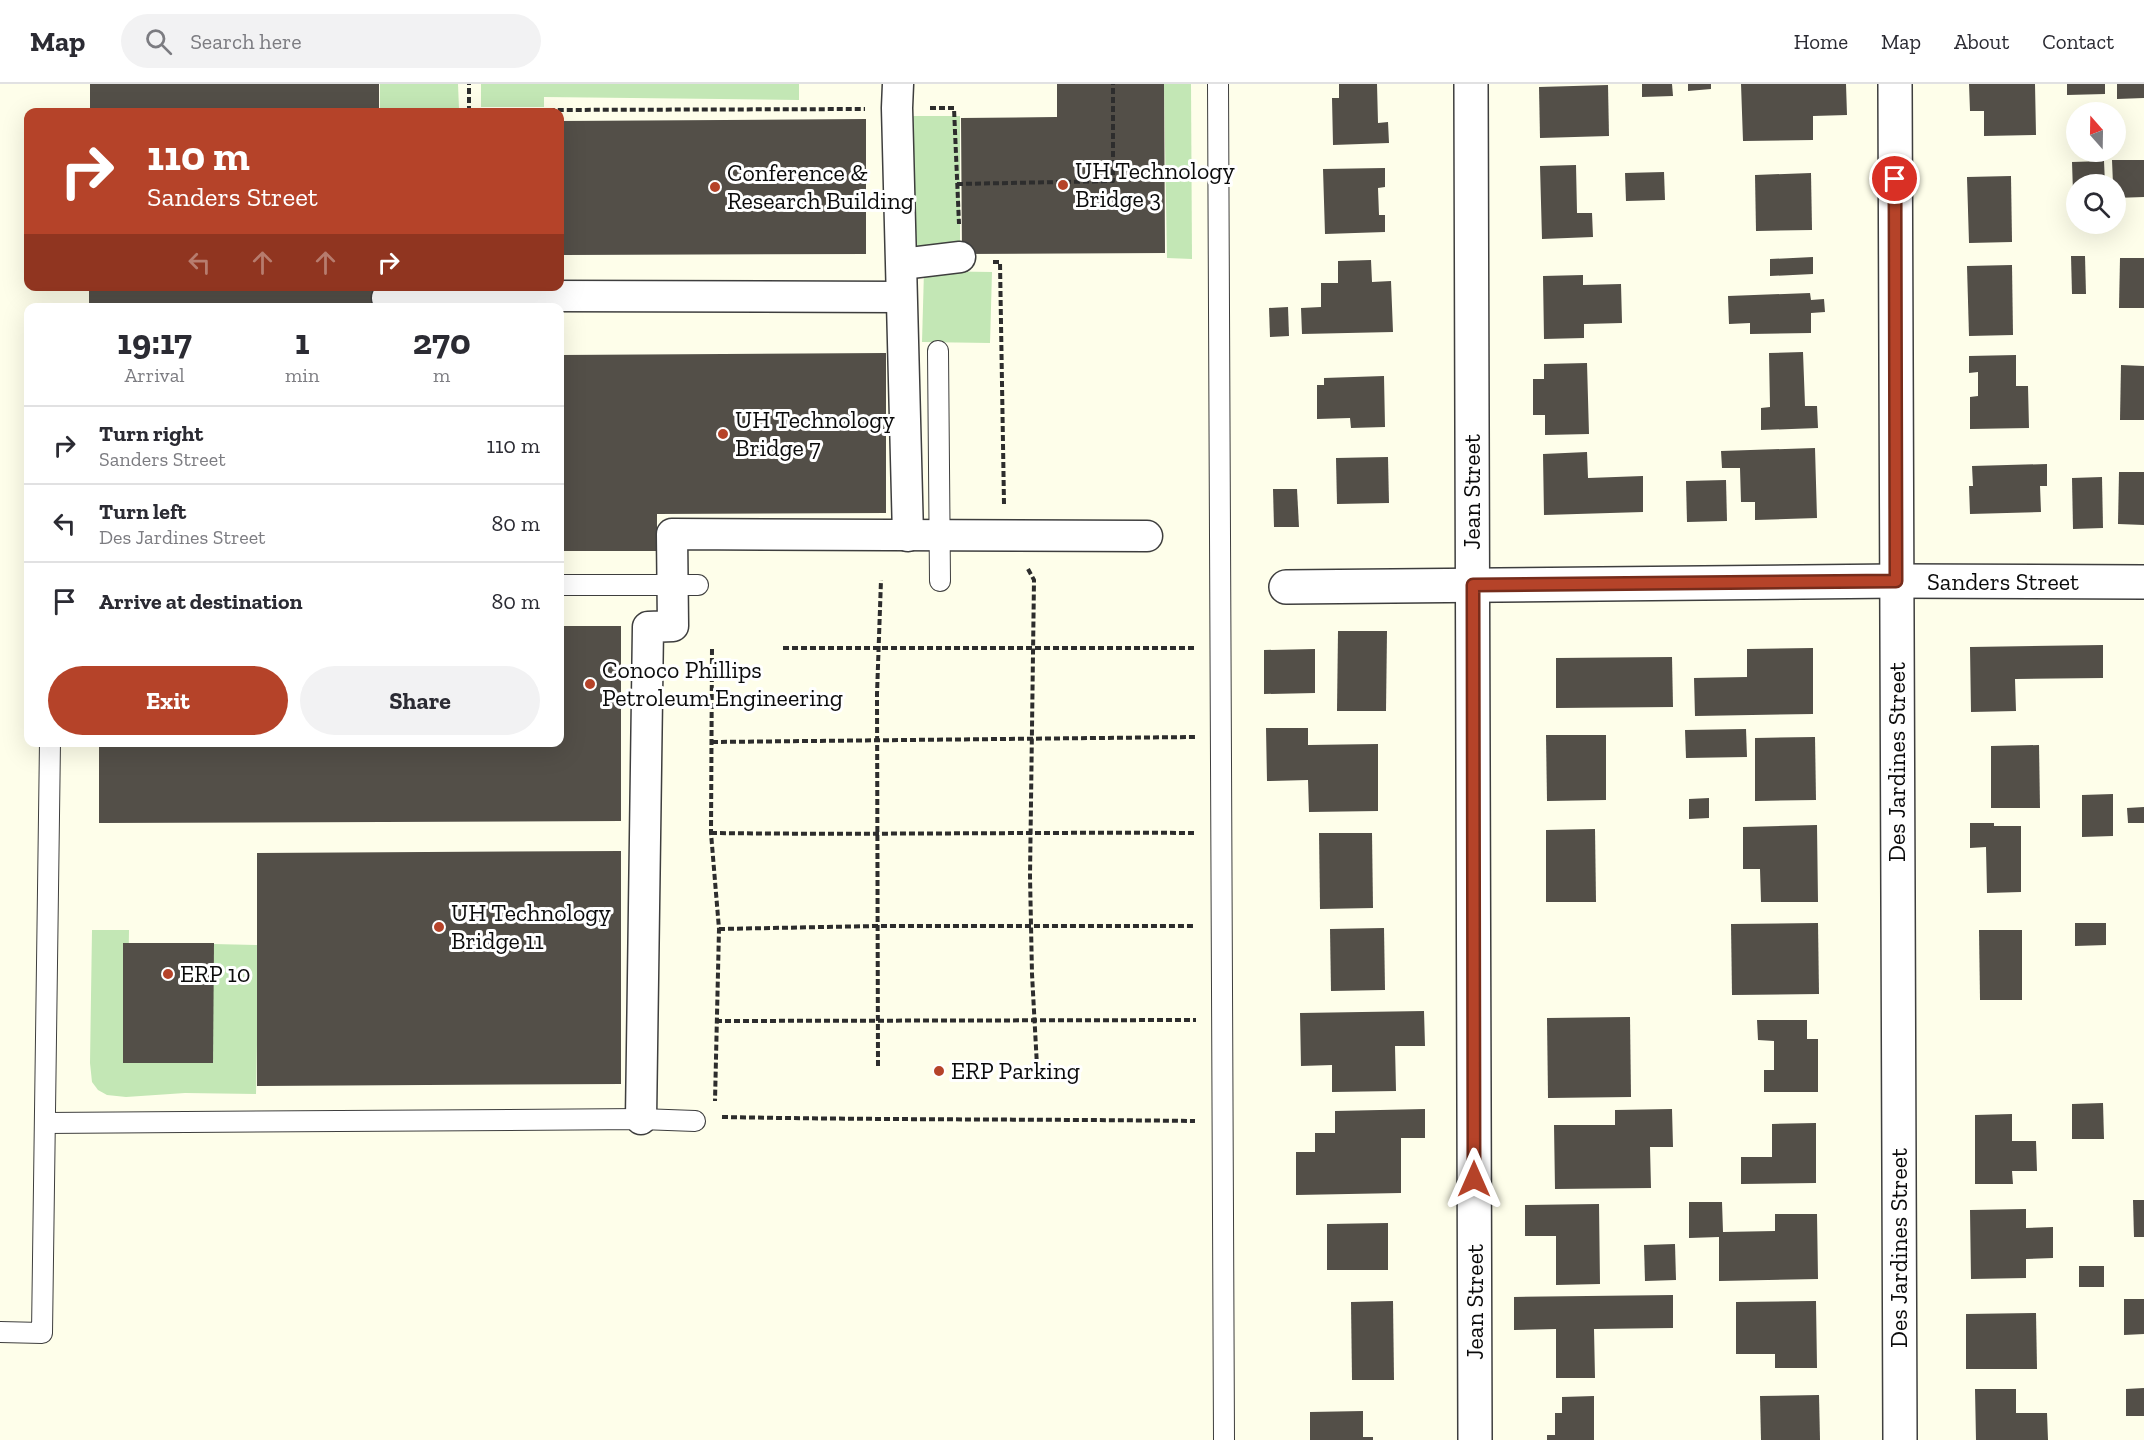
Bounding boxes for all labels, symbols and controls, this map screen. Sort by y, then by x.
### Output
search box [121,14,541,68]
text: Map [30,25,85,58]
icon: search [142,25,175,58]
text: Search here [190,28,302,55]
text: Home [1794,29,1848,54]
text: Map [1881,29,1921,54]
text: About [1954,29,2009,54]
text: Contact [2042,29,2114,54]
north arrow [2066,102,2126,162]
map controls [2066,102,2126,234]
text: 110 m [147,130,250,181]
icon: right [48,132,126,210]
pin [1869,153,1920,204]
place label: UH Technology Bridge 3 [1075,156,1235,213]
place label: Conference & Research Building [727,158,914,215]
icon: arrive [1878,162,1911,195]
button: search [2066,174,2126,234]
marker: UH Technology Bridge 3 [1056,178,1070,192]
marker: Conference & Research Building [708,180,722,194]
text: Sanders Street [147,181,318,213]
icon: left [183,246,216,279]
icon: ahead [246,246,279,279]
icon: ahead [309,246,342,279]
icon: right [372,246,405,279]
text: 19:17 [117,320,192,363]
text: 1 [295,320,310,363]
text: 270 [413,320,471,363]
text: Arrival [124,363,185,387]
text: min [285,363,319,387]
text: m [433,363,450,387]
place label: UH Technology Bridge 7 [735,405,895,462]
text: Turn right [99,420,203,447]
marker: UH Technology Bridge 7 [716,427,730,441]
icon: right [48,429,81,462]
text: 110 m [486,432,540,459]
street label: Jean Street [1457,434,1486,550]
text: Sanders Street [99,447,226,471]
text: Turn left [99,498,186,525]
icon: left [48,507,81,540]
text: 80 m [492,510,540,537]
text: Des Jardines Street [99,525,266,549]
street label: Sanders Street [1927,567,2079,596]
icon: arrive [48,585,81,618]
text: Arrive at destination [99,588,302,615]
text: 80 m [492,588,540,615]
place label: Conoco Phillips Petroleum Engineering [602,655,843,712]
street label: Des Jardines Street [1882,662,1911,862]
button: Exit [48,666,288,735]
button: Share [300,666,540,735]
marker: Conoco Phillips Petroleum Engineering [583,677,597,691]
place label: UH Technology Bridge 11 [451,898,611,955]
marker: UH Technology Bridge 11 [432,920,446,934]
place label: ERP 10 [180,959,251,988]
marker: ERP 10 [161,967,175,981]
place label: ERP Parking [951,1056,1080,1085]
marker: ERP Parking [932,1064,946,1078]
position arrow [1442,1147,1506,1211]
street label: Des Jardines Street [1884,1148,1913,1348]
street label: Jean Street [1460,1244,1489,1360]

